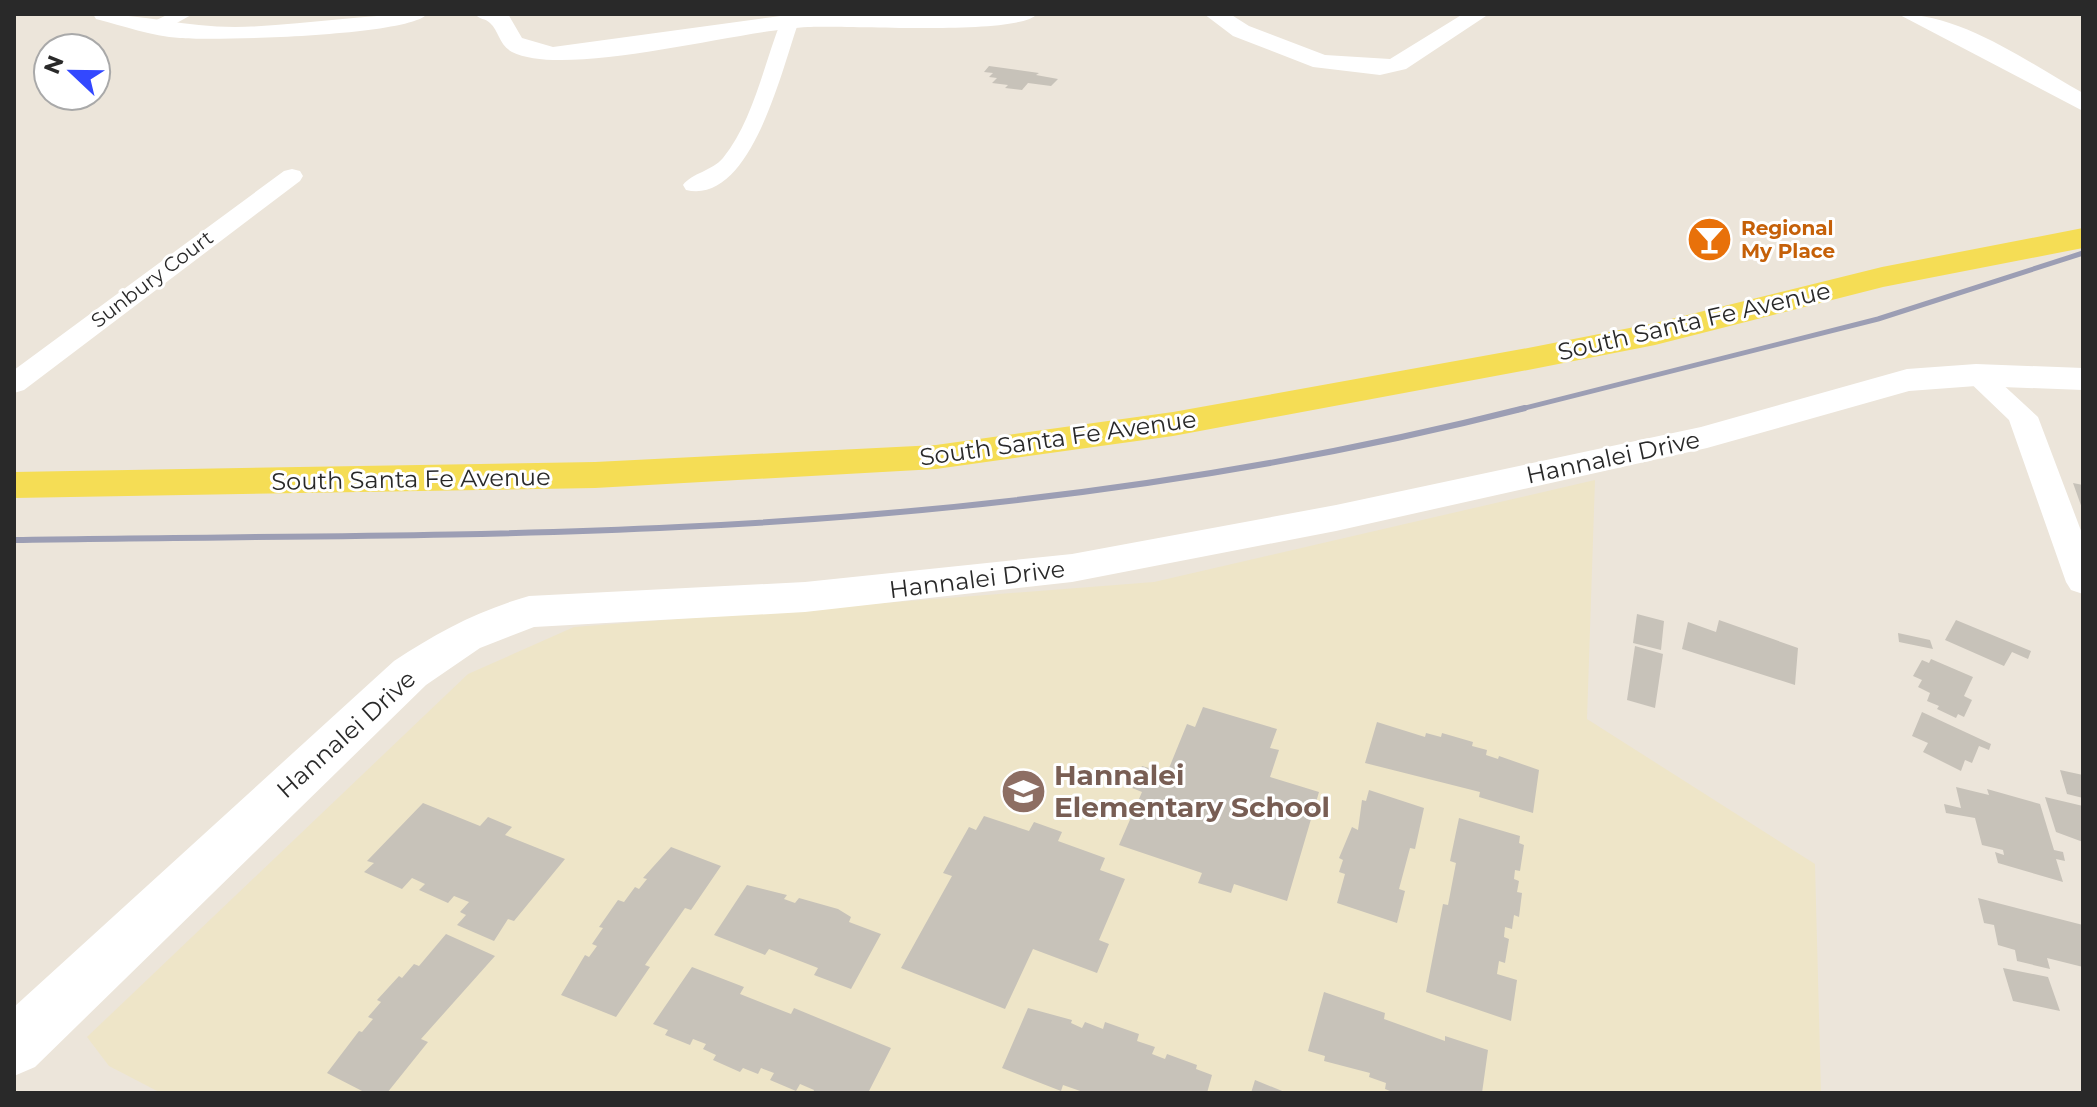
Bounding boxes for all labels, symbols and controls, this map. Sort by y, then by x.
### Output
north arrow [32,32,112,112]
text: N [38,51,70,78]
bar icon: Regional My Place [1686,215,1734,263]
place label: Regional My Place [1741,216,1835,263]
street label: Sunbury Court [86,225,218,333]
street label: South Santa Fe Avenue [1555,275,1833,367]
street label: South Santa Fe Avenue [918,404,1198,472]
street label: Hannalei Drive [1523,424,1703,490]
street label: South Santa Fe Avenue [271,462,551,496]
street label: Hannalei Drive [887,554,1067,604]
street label: Hannalei Drive [271,664,421,804]
place label: Hannalei Elementary School [1054,758,1330,824]
school or university icon: Hannalei Elementary School [999,767,1047,815]

